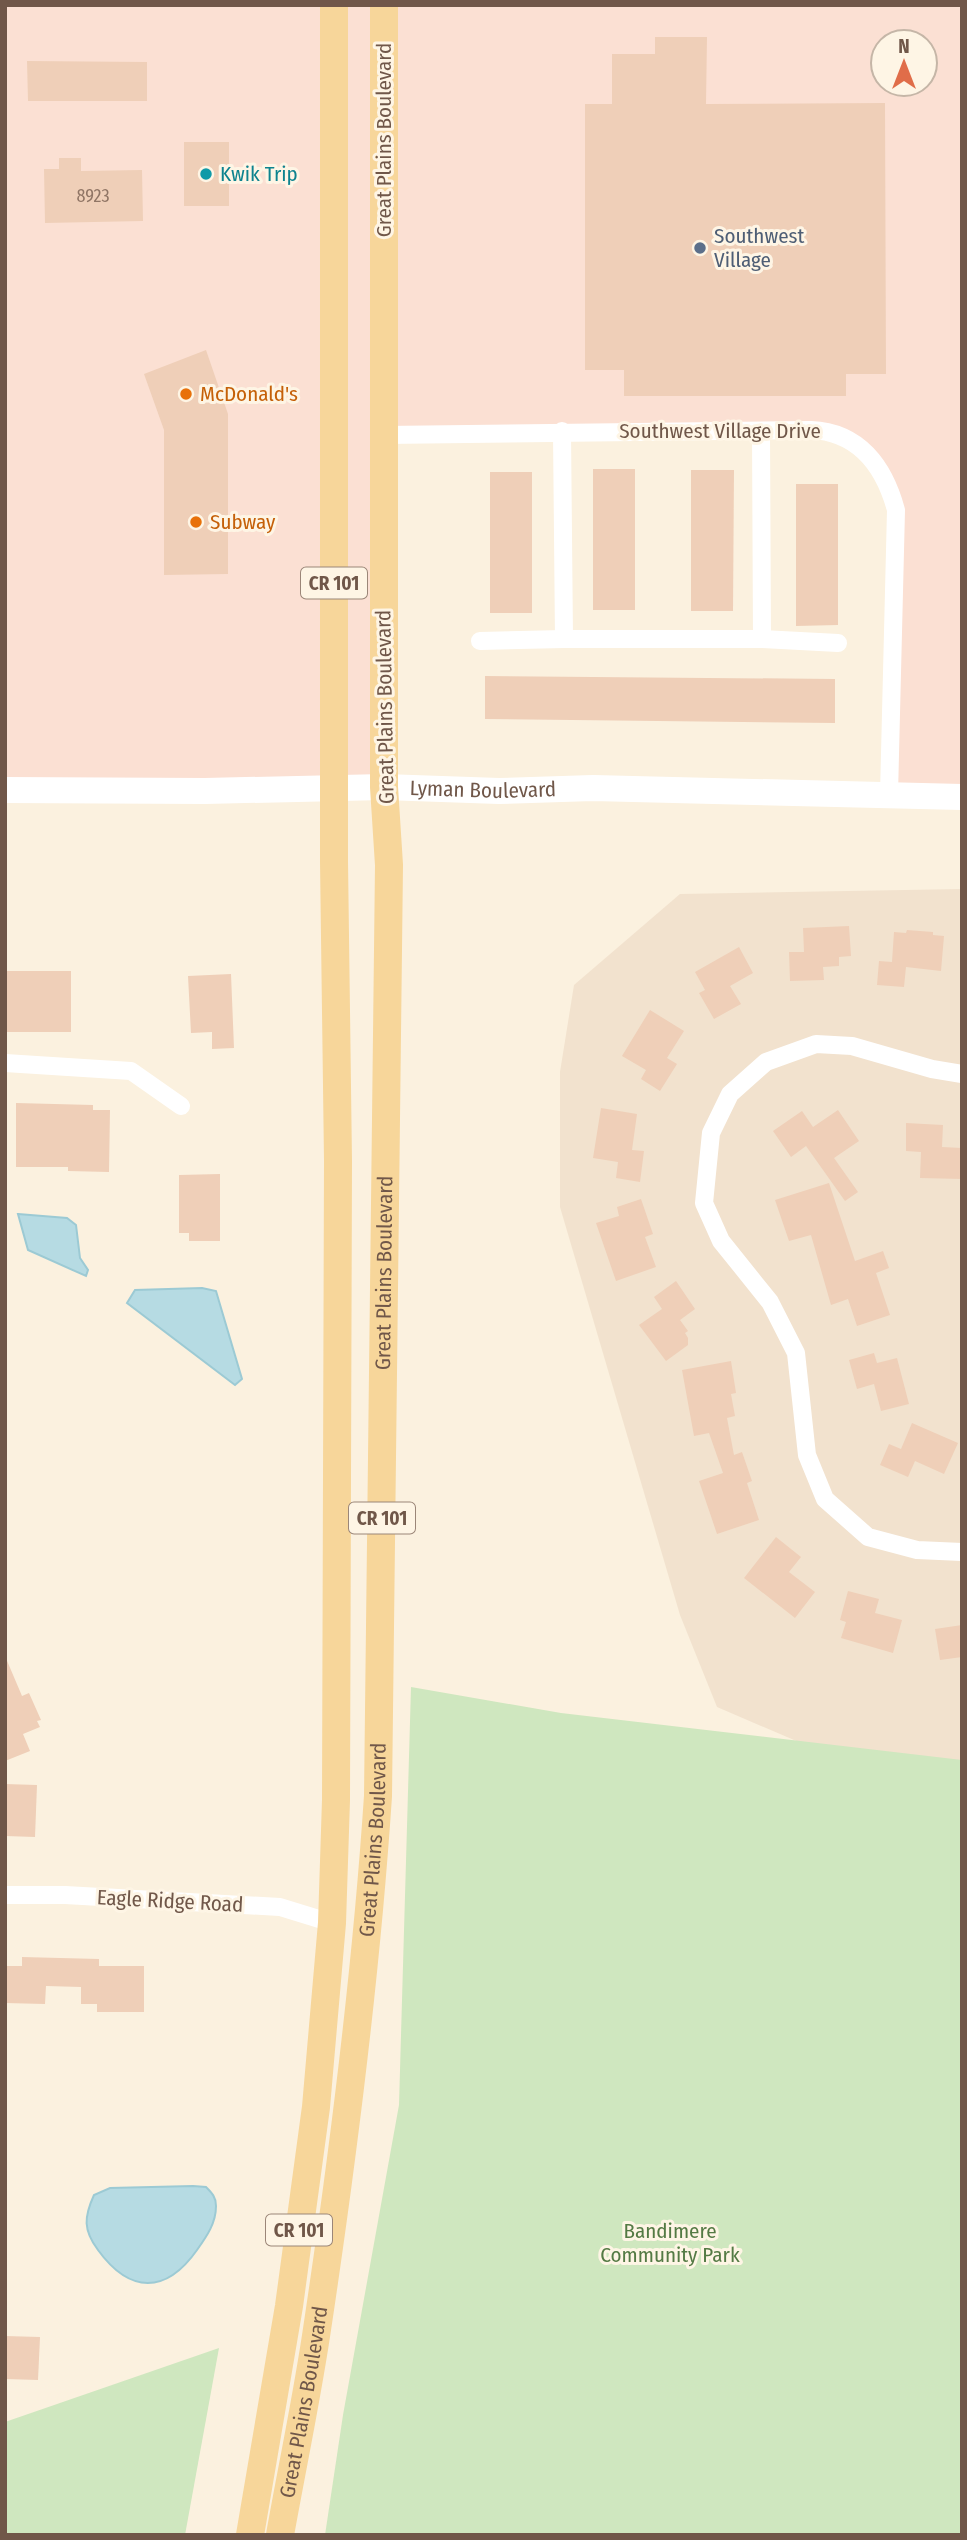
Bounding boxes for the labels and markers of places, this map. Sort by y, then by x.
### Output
place label: Kwik Trip [220,161,298,187]
marker: Kwik Trip [198,166,214,182]
place label: Southwest Village [714,223,804,273]
marker: Southwest Village [692,240,708,256]
place label: McDonald's [200,381,298,407]
marker: McDonald's [178,386,194,402]
place label: Subway [210,509,276,535]
marker: Subway [188,514,204,530]

